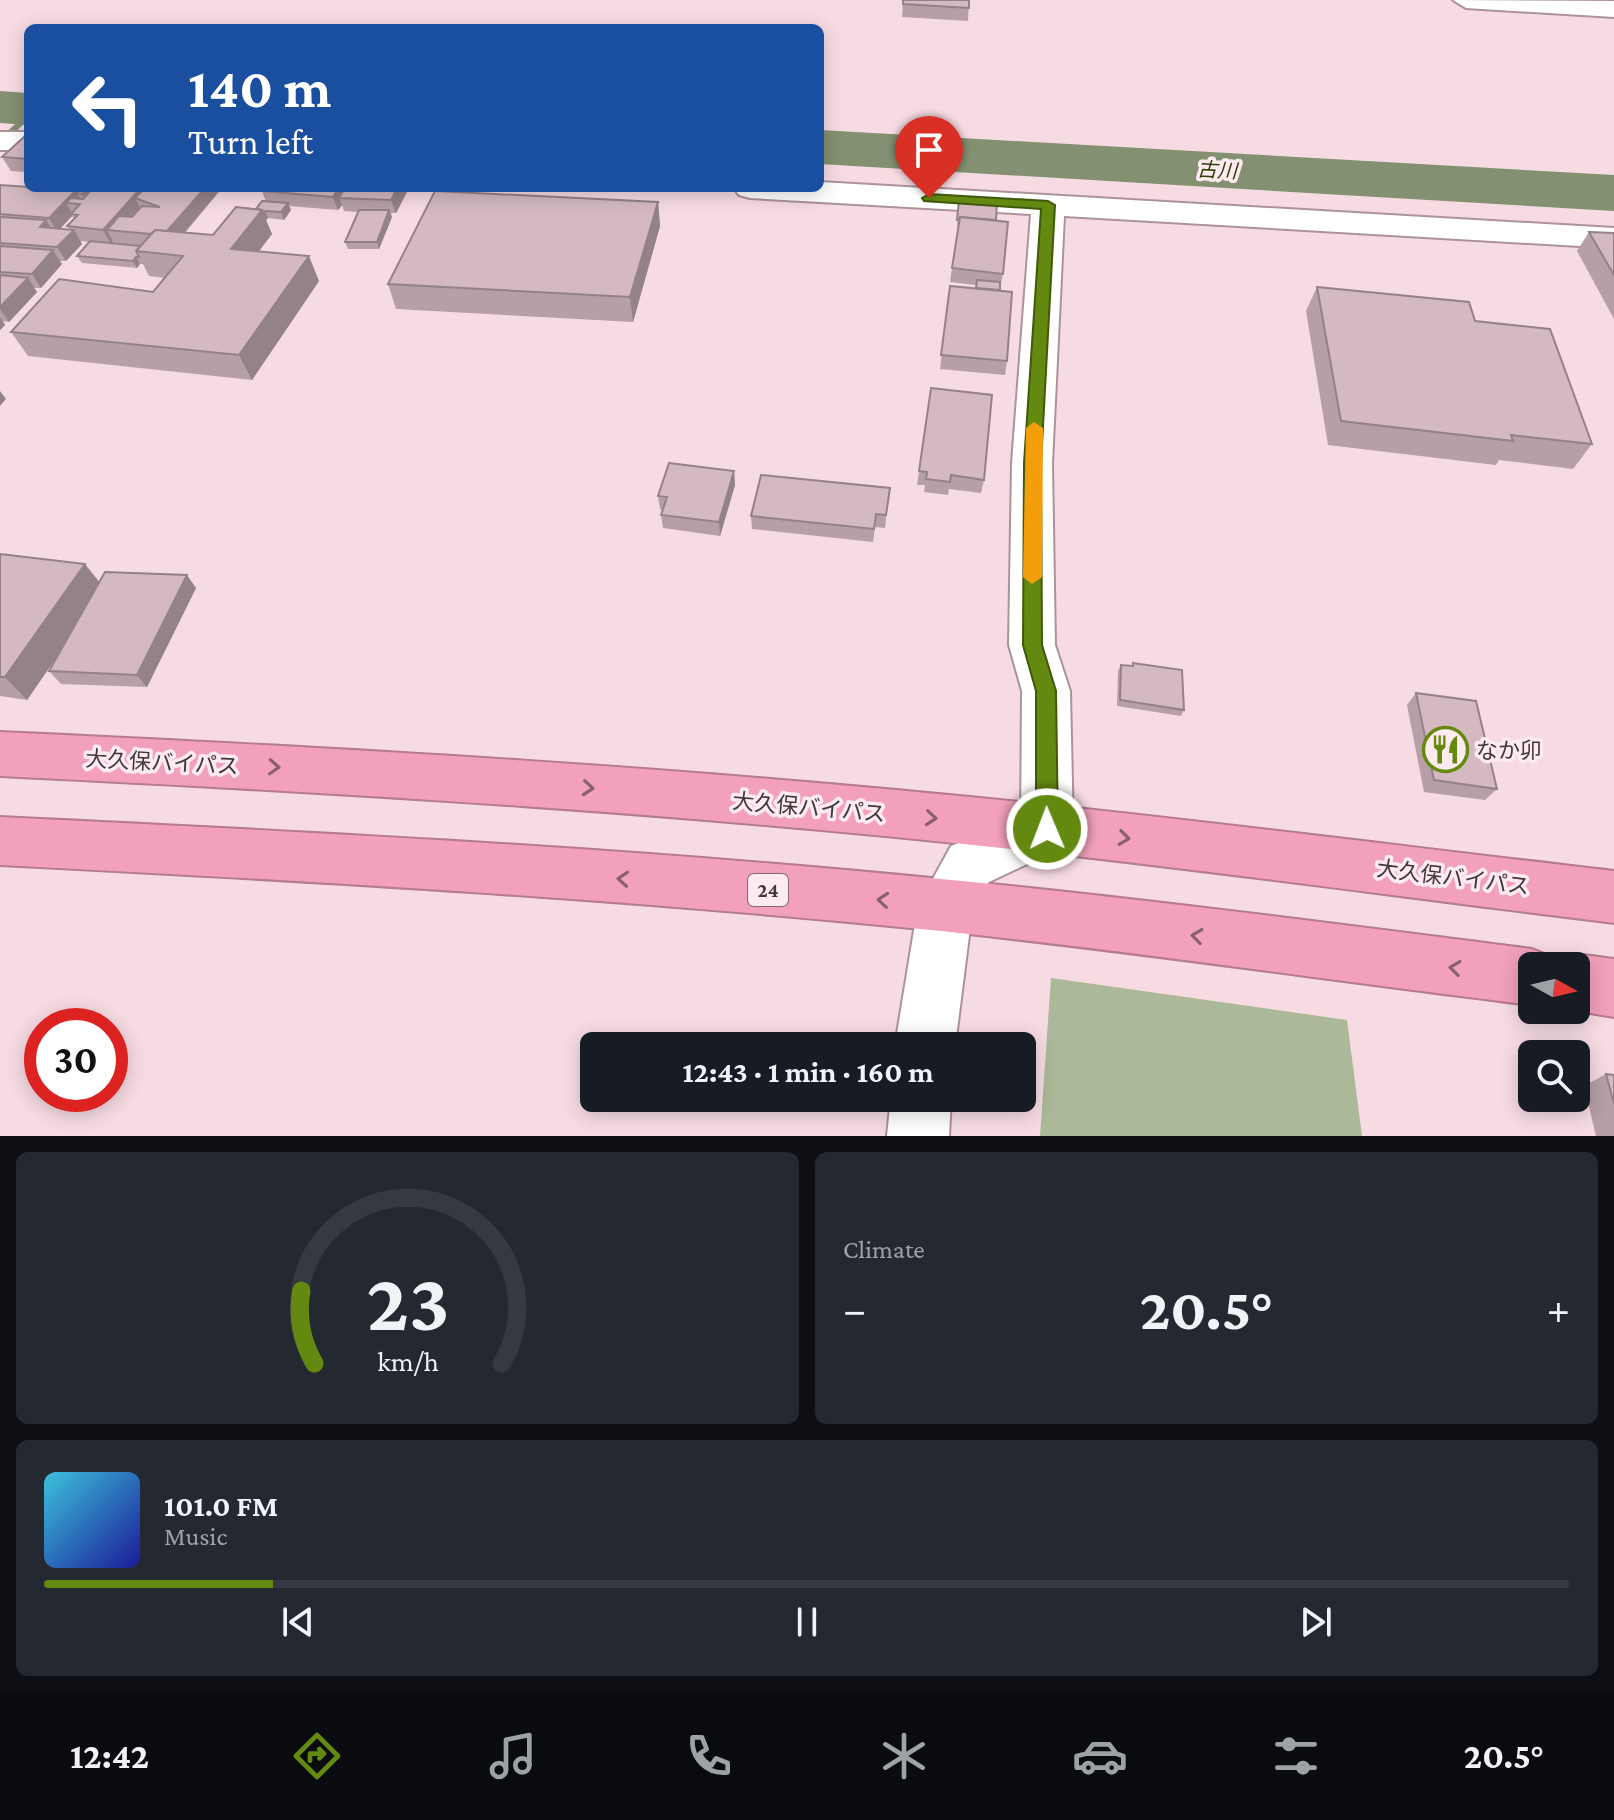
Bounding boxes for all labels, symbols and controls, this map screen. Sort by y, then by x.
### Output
icon: left [56,56,160,160]
text: 140 m [188,57,331,119]
pin [895,116,963,198]
text: Turn left [188,122,313,162]
icon: arrive [907,128,951,172]
water label: 古川 [1196,158,1240,182]
restaurant icon: なか卯 [1421,726,1469,774]
place label: なか卯 [1476,738,1542,763]
street label: 大久保バイパス [85,746,239,779]
one-way arrow [268,758,281,775]
one-way arrow [582,779,595,796]
position arrow [1005,787,1089,871]
street label: 大久保バイパス [731,788,887,827]
one-way arrow [925,809,938,826]
one-way arrow [1118,830,1131,847]
street label: 大久保バイパス [1375,856,1531,899]
one-way arrow [617,871,630,888]
road number: 24 [748,874,788,906]
one-way arrow [876,891,889,908]
one-way arrow [1190,927,1203,944]
north arrow [1518,952,1590,1024]
map controls [1518,952,1590,1112]
one-way arrow [1448,959,1461,976]
speed limit sign: 30 [24,1008,128,1112]
button: search [1518,1040,1590,1112]
text: 12:43 · 1 min · 160 m [682,1055,934,1088]
text: Climate [843,1235,925,1264]
text: 23 [366,1255,449,1348]
text: 20.5° [1140,1275,1273,1342]
text: − [843,1285,866,1333]
text: + [1547,1285,1570,1333]
text: km/h [377,1345,438,1377]
text: 101.0 FM [164,1489,278,1522]
text: Music [164,1522,227,1551]
icon: previous [276,1600,320,1644]
icon: pause [785,1600,829,1644]
icon: next [1294,1600,1338,1644]
icon: directions [289,1728,345,1784]
icon: music [485,1728,541,1784]
icon: phone [681,1728,737,1784]
icon: climate [876,1728,932,1784]
icon: car [1072,1728,1128,1784]
icon: filters [1268,1728,1324,1784]
text: 12:42 [70,1736,149,1776]
text: 20.5° [1464,1736,1544,1776]

